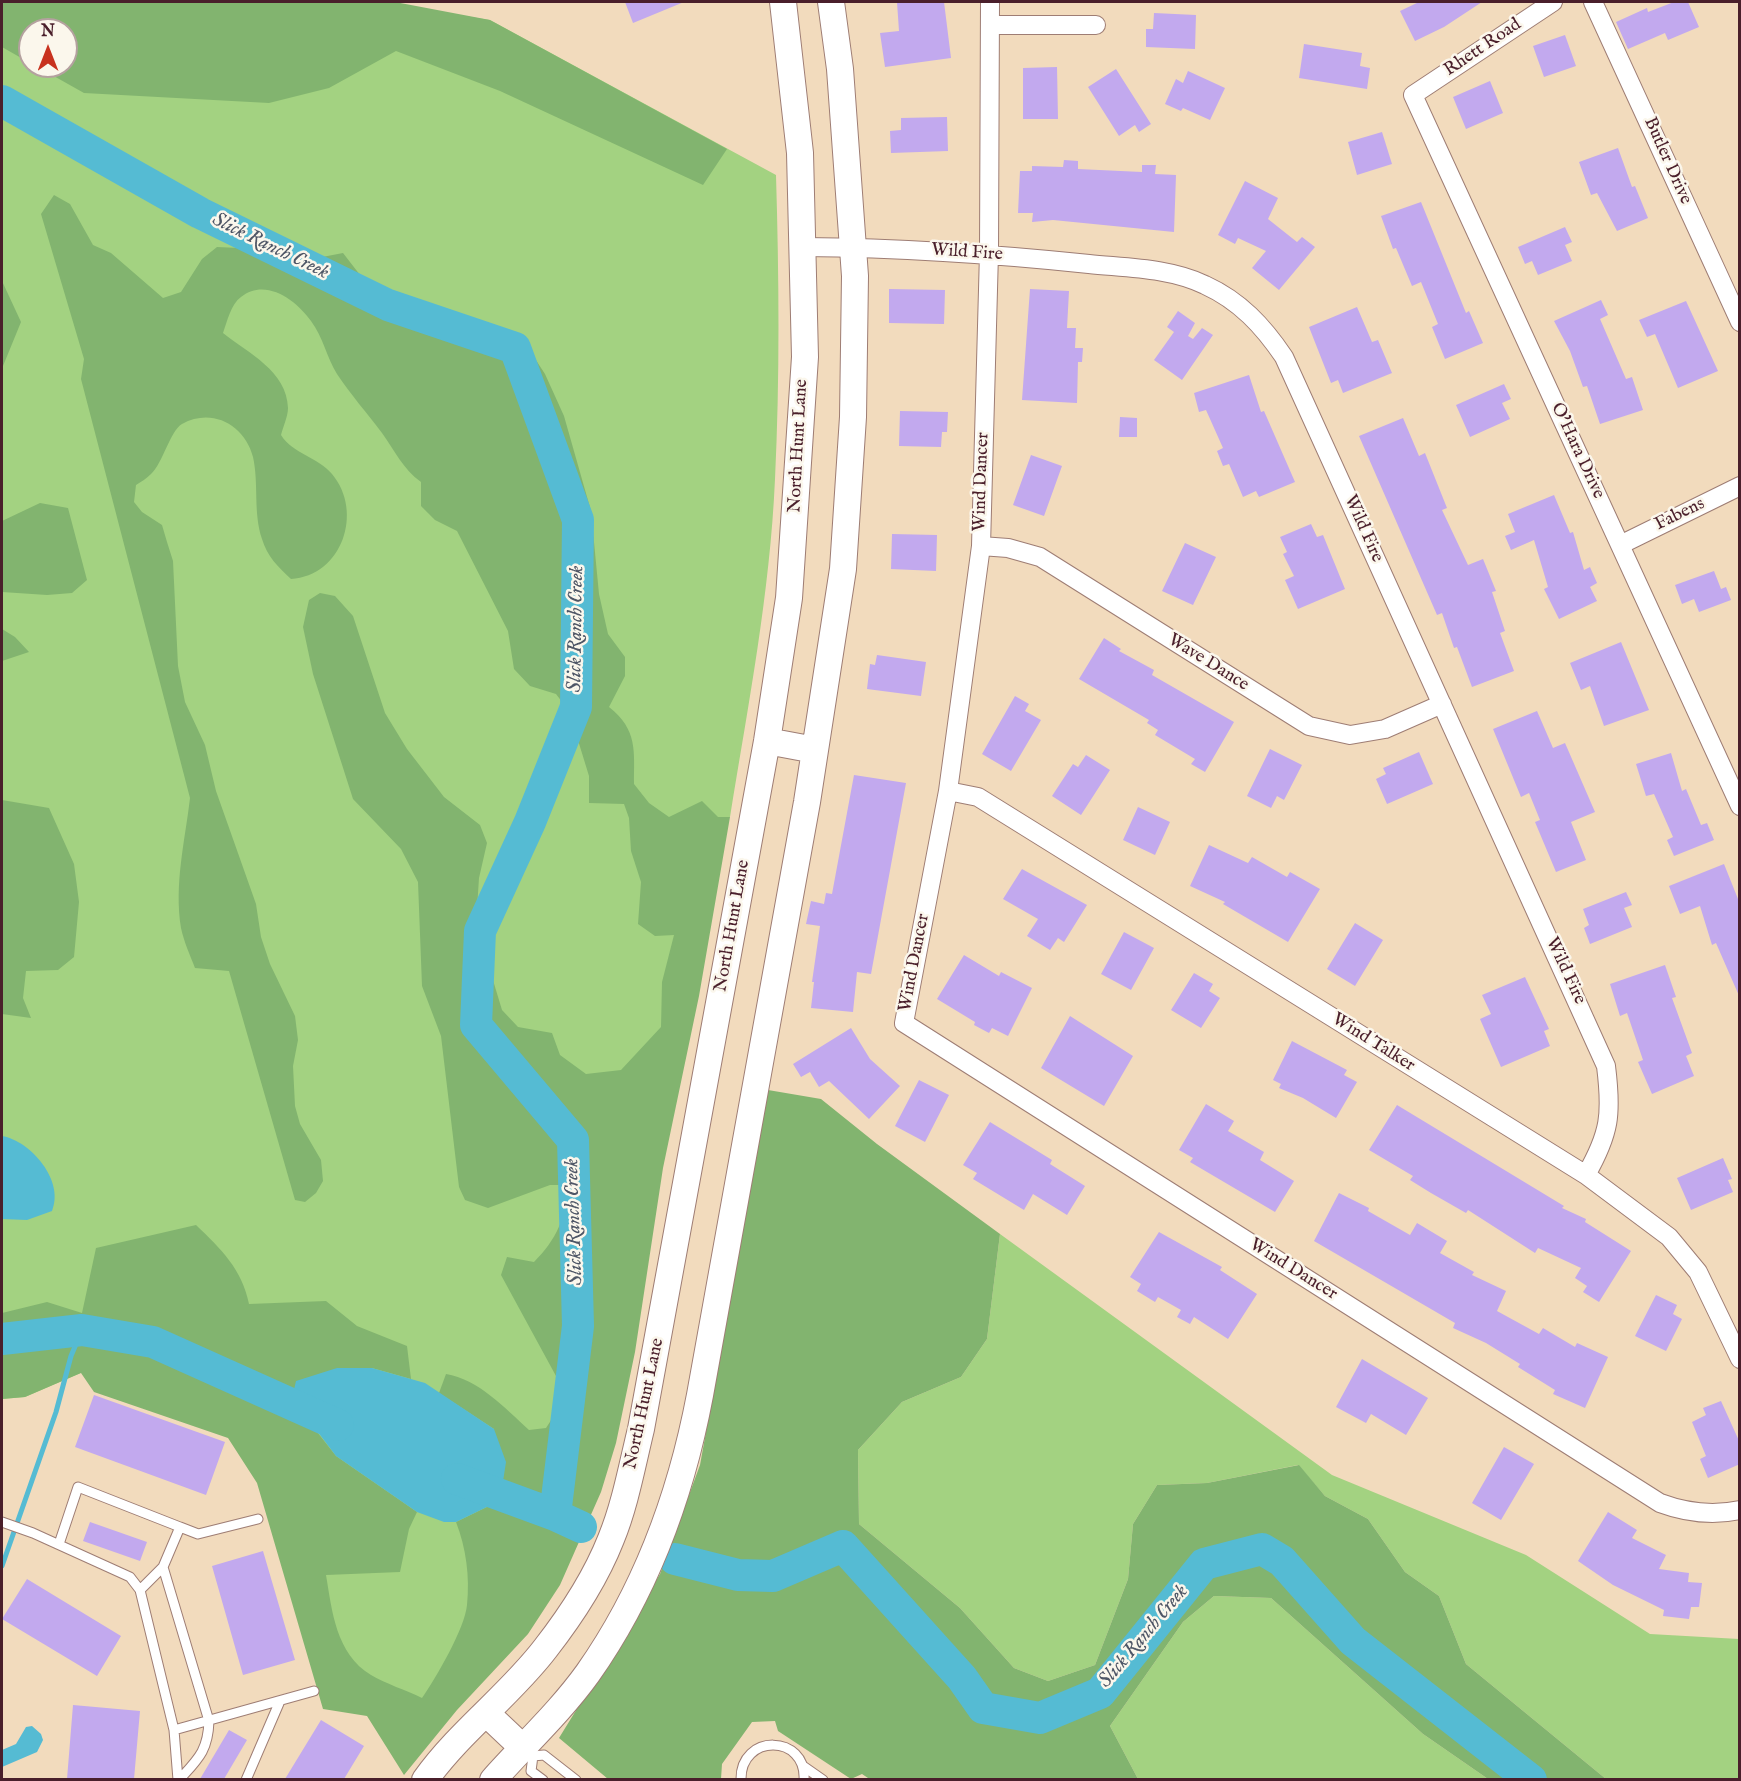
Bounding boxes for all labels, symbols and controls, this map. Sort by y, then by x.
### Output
street label: Rhett Road [1440,14,1526,82]
north arrow [18,18,78,78]
text: N [41,22,55,42]
street label: Butler Drive [1638,114,1696,208]
water label: Slick Ranch Creek [208,208,332,286]
street label: Wild Fire [931,240,1003,266]
street label: North Hunt Lane [785,379,813,513]
street label: O'Hara Drive [1545,400,1609,502]
street label: Wind Dancer [969,432,995,532]
street label: Wild Fire [1339,492,1387,566]
street label: Fabens [1652,494,1708,536]
water label: Slick Ranch Creek [564,565,590,693]
street label: Wave Dance [1163,630,1253,696]
street label: North Hunt Lane [711,858,755,994]
street label: Wind Dancer [895,912,935,1014]
street label: Wild Fire [1540,934,1590,1008]
street label: Wind Talker [1327,1009,1419,1077]
water label: Slick Ranch Creek [561,1158,589,1286]
street label: Wind Dancer [1245,1234,1341,1306]
street label: North Hunt Lane [621,1336,669,1472]
water label: Slick Ranch Creek [1094,1581,1194,1693]

